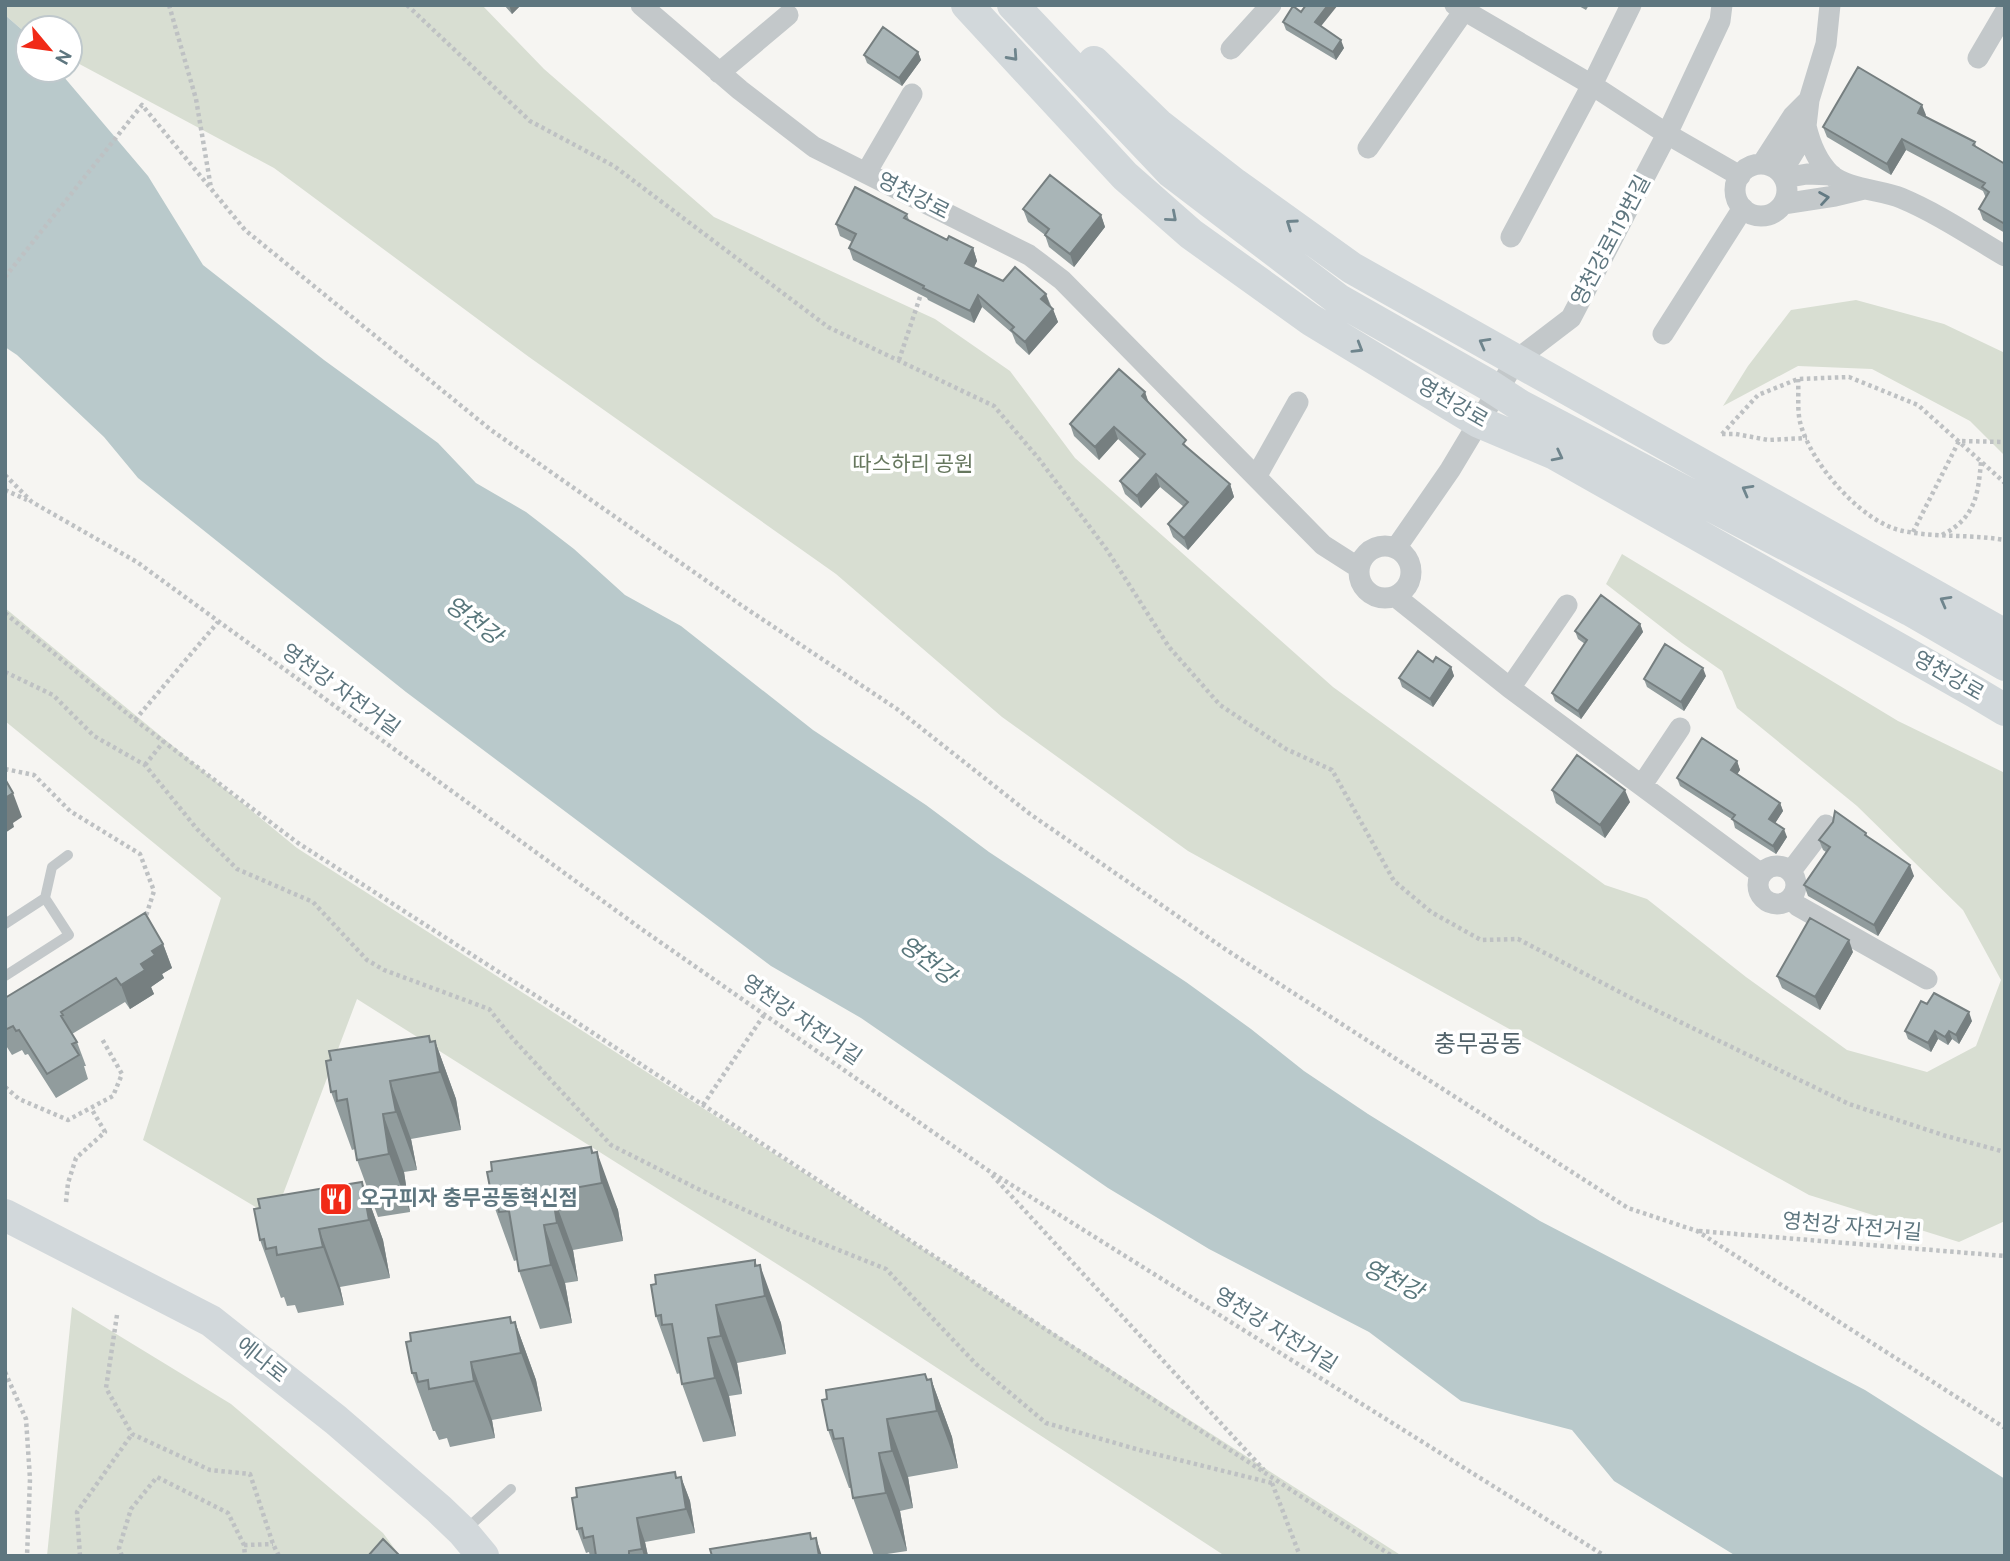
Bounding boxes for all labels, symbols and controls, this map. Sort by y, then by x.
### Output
north arrow [14,14,84,84]
text: N [48,44,76,68]
one-way arrow [1004,48,1017,61]
street label: 영천강로 [872,167,954,227]
street label: 영천강로119번길 [1566,171,1658,311]
one-way arrow [1818,190,1830,205]
one-way arrow [1164,209,1177,221]
one-way arrow [1286,220,1299,232]
one-way arrow [1479,338,1492,351]
one-way arrow [1350,340,1363,353]
street label: 영천강로 [1412,373,1492,435]
one-way arrow [1551,448,1563,461]
park label: 따스하리 공원 [853,452,973,479]
one-way arrow [1742,485,1754,498]
water label: 영천강 [438,591,508,654]
one-way arrow [1940,596,1953,609]
street label: 영천강 자전거길 [275,639,405,743]
street label: 영천강로 [1908,646,1988,708]
water label: 영천강 [892,931,962,994]
street label: 영천강 자전거길 [736,970,866,1072]
district label: 충무공동 [1434,1031,1522,1061]
restaurant icon: 오구피자 충무공동혁신점 [317,1180,355,1218]
place label: 오구피자 충무공동혁신점 [360,1186,578,1213]
street label: 영천강 자전거길 [1781,1208,1923,1248]
water label: 영천강 [1357,1255,1429,1310]
street label: 영천강 자전거길 [1208,1282,1342,1380]
street label: 에나로 [230,1332,292,1390]

